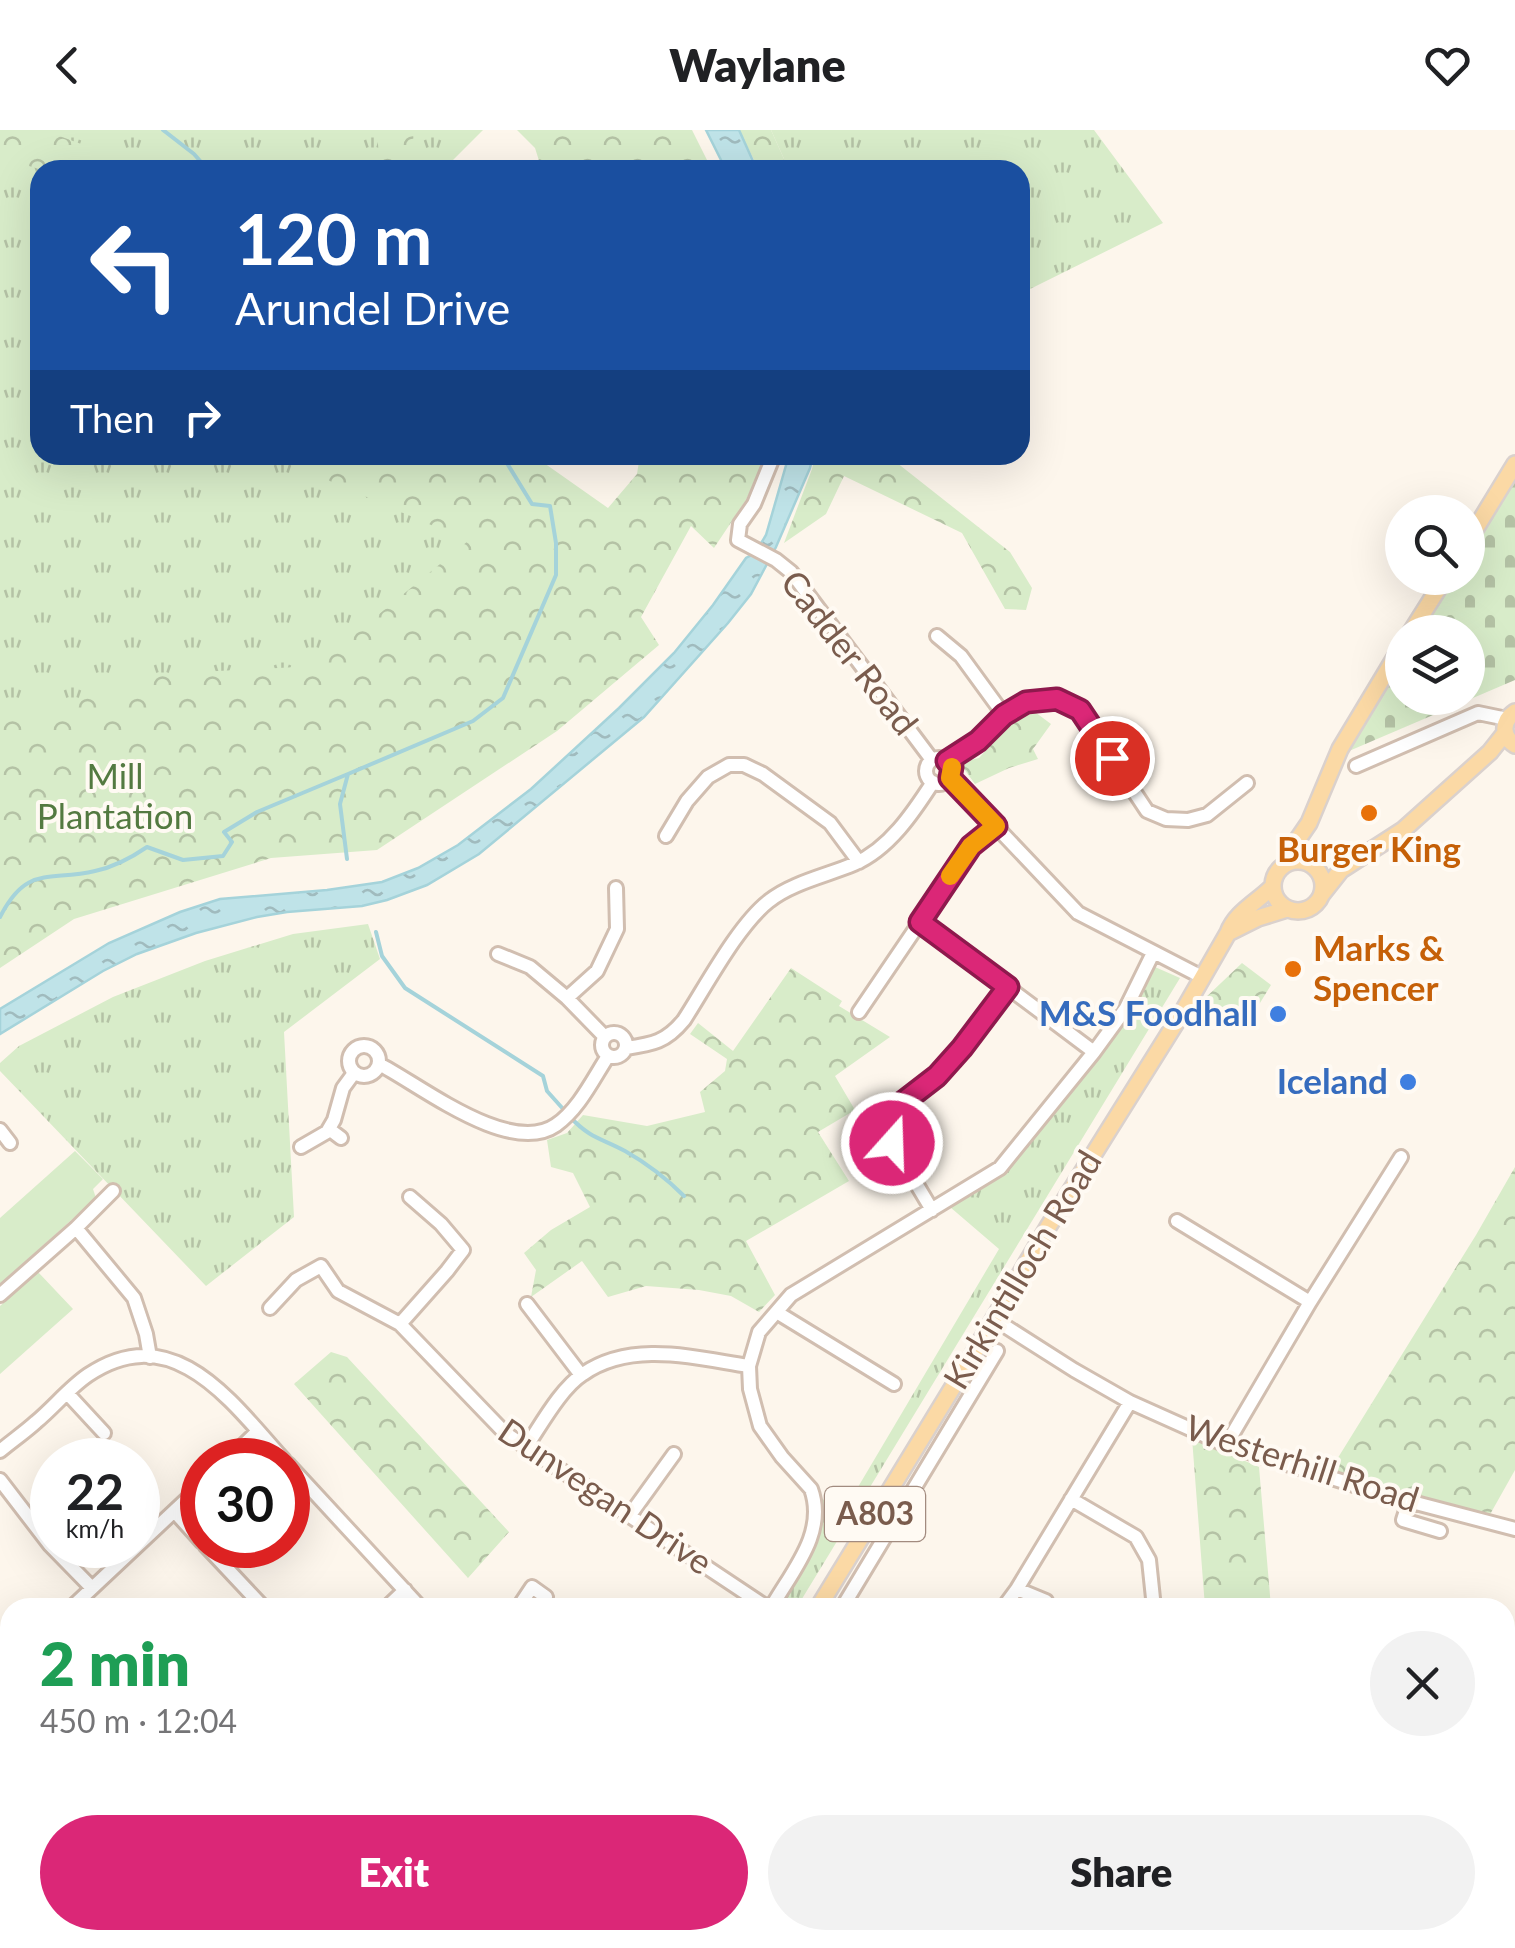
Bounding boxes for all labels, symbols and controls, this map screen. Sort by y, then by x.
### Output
icon: back [40,38,95,93]
text: Waylane [669,38,846,92]
icon: heart [1420,38,1475,93]
text: 120 m [235,196,432,280]
icon: left [70,200,200,330]
text: Arundel Drive [235,281,510,335]
icon: right [175,390,230,445]
text: Then [70,395,155,441]
map controls [1385,495,1485,715]
button: search [1385,495,1485,595]
street label: Cadder Road [773,561,928,742]
button: layers [1385,615,1485,715]
pin [1070,716,1155,801]
icon: arrive [1085,731,1140,786]
park label: Mill Plantation [37,754,193,836]
marker: Burger King [1358,802,1380,824]
place label: Burger King [1277,827,1461,869]
place label: Marks & Spencer [1313,926,1445,1008]
marker: Marks & Spencer [1282,958,1304,980]
place label: M&S Foodhall [1039,991,1258,1033]
marker: M&S Foodhall [1267,1003,1289,1025]
place label: Iceland [1277,1059,1388,1101]
marker: Iceland [1397,1071,1419,1093]
position arrow [840,1091,944,1195]
street label: Kirkintilloch Road [934,1142,1109,1396]
street label: Westerhill Road [1181,1405,1424,1520]
street label: Dunvegan Drive [491,1408,721,1582]
speed limit sign: 30 [180,1438,310,1568]
text: 22 [66,1461,124,1521]
road number: A803 [825,1487,925,1541]
text: km/h [66,1513,124,1543]
text: 2 min [40,1627,190,1699]
button: close [1370,1631,1475,1736]
text: 450 m · 12:04 [40,1701,237,1740]
button: Exit [40,1815,748,1930]
button: Share [768,1815,1475,1930]

